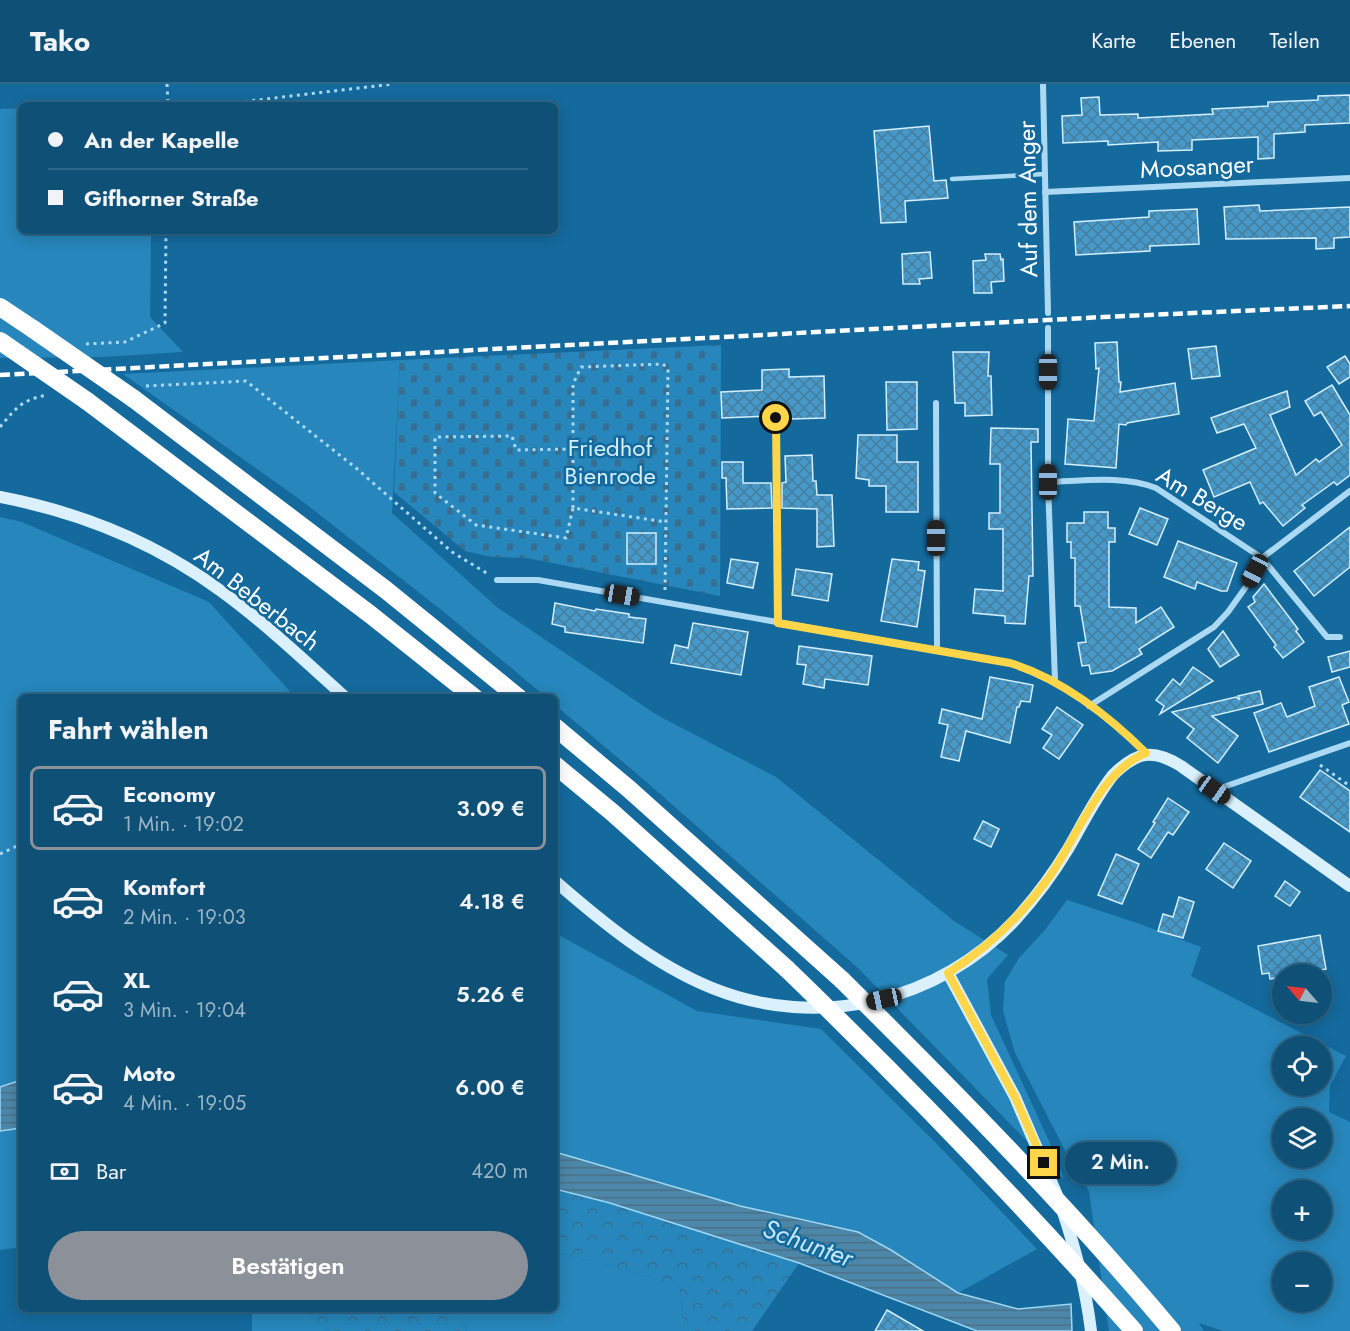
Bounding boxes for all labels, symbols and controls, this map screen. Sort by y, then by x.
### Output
text: Tako [30,21,90,62]
text: Karte [1091,26,1136,56]
text: Ebenen [1169,26,1236,56]
text: Teilen [1269,26,1320,56]
street label: Auf dem Anger [1009,120,1046,278]
text: An der Kapelle [84,124,239,156]
street label: Moosanger [1139,146,1255,187]
text: Gifhorner Straße [84,182,259,214]
car [1039,354,1057,390]
route start [762,404,789,431]
park label: Friedhof Bienrode [564,430,656,493]
street label: Am Berge [1150,457,1255,540]
car [1039,464,1057,500]
car [927,520,945,556]
street label: Am Beberbach [187,538,328,659]
car [1239,551,1271,591]
car [603,583,641,607]
text: Fahrt wählen [48,710,209,749]
car [1194,772,1234,808]
text: Economy [123,778,215,810]
icon: car [51,781,105,835]
text: 3.09 € [457,792,525,824]
text: 1 Min. · 19:02 [123,810,244,839]
text: Komfort [123,871,205,903]
icon: car [51,874,105,928]
text: 4.18 € [459,885,525,917]
text: 2 Min. · 19:03 [123,903,246,932]
text: XL [123,964,150,996]
north arrow [1272,964,1332,1024]
map controls [1272,964,1332,1312]
icon: car [51,967,105,1021]
text: 5.26 € [456,978,525,1010]
car [865,986,903,1012]
text: 3 Min. · 19:04 [123,996,246,1025]
button: locate [1272,1036,1332,1096]
text: Moto [123,1057,176,1089]
icon: car [51,1060,105,1114]
text: 6.00 € [455,1071,525,1103]
text: 4 Min. · 19:05 [123,1089,246,1118]
button: layers [1272,1108,1332,1168]
callout: 2 Min. [1065,1142,1176,1184]
text: 2 Min. [1091,1148,1150,1177]
route end [1030,1149,1057,1176]
icon: cash [48,1155,81,1188]
text: Bar [96,1155,126,1187]
text: 420 m [471,1157,528,1186]
button: + [1272,1180,1332,1240]
water label: Schunter [758,1209,860,1277]
button: Bestätigen [48,1231,528,1300]
button: − [1272,1252,1332,1312]

